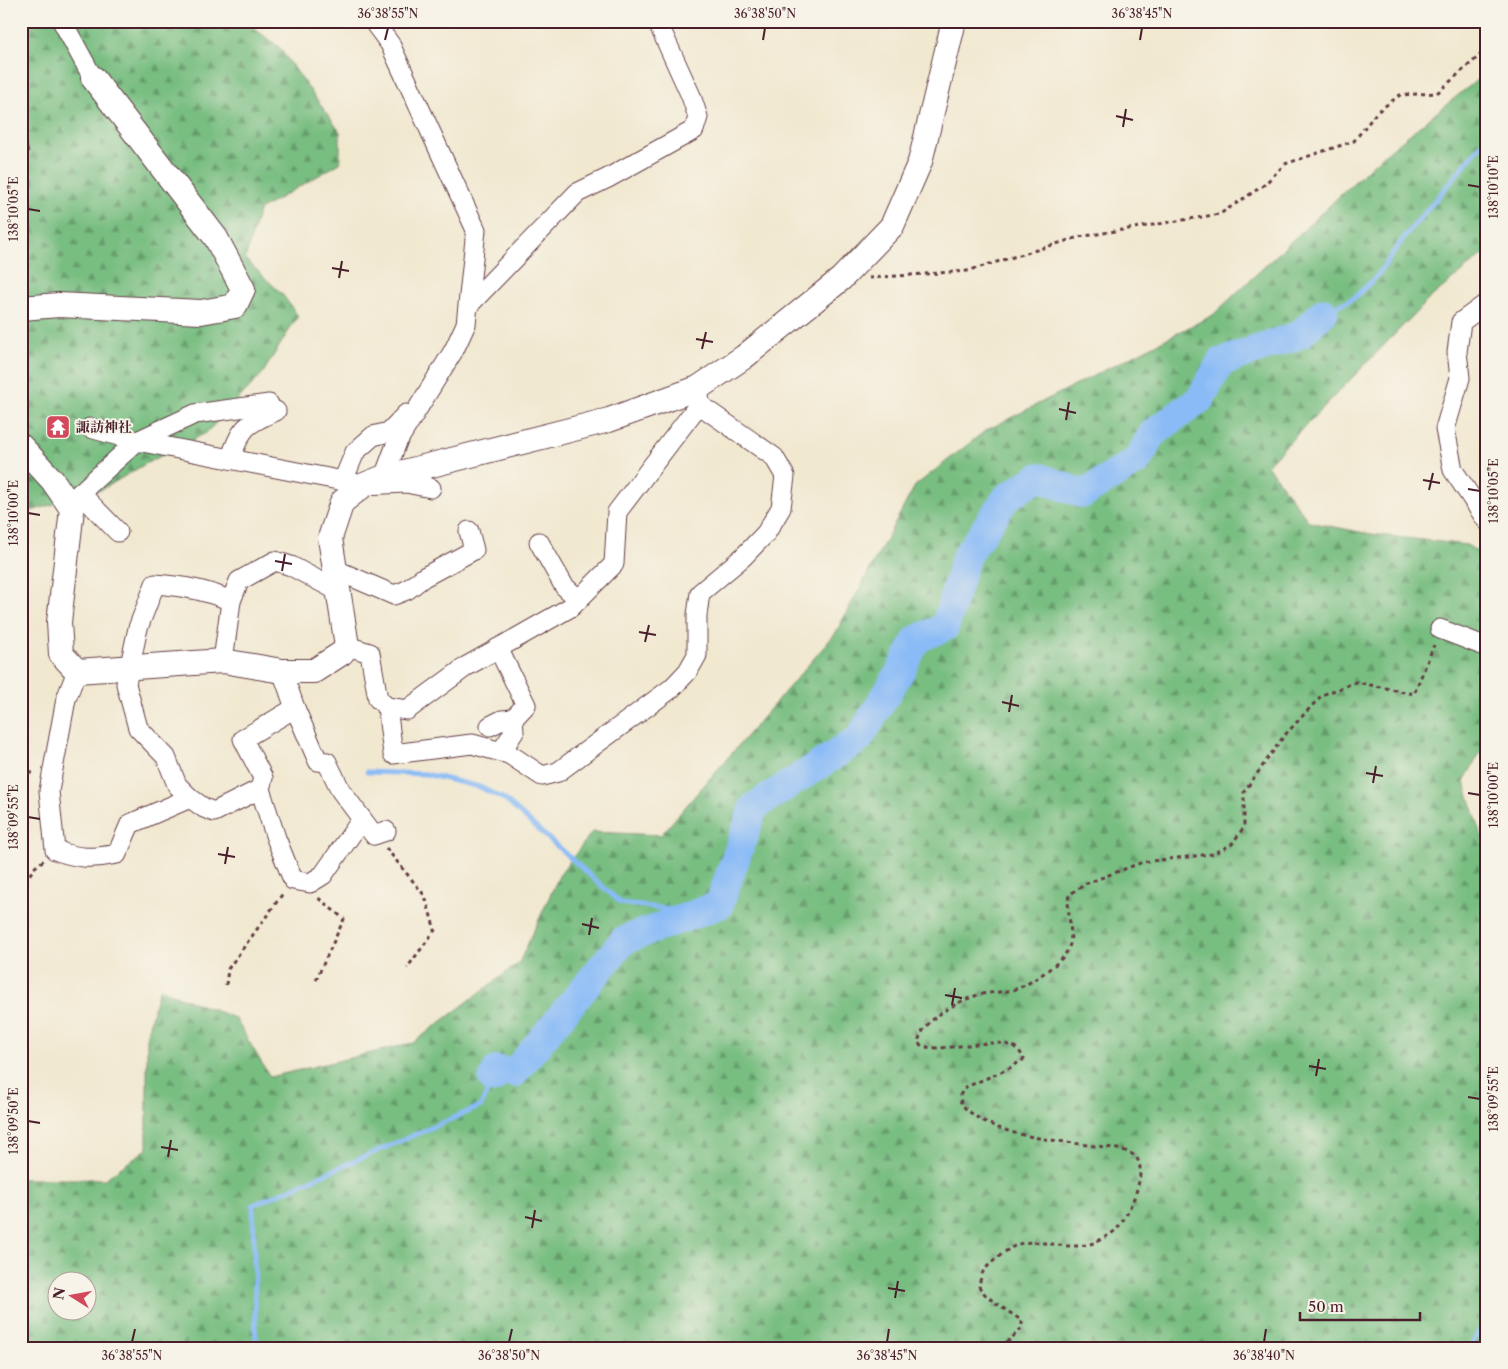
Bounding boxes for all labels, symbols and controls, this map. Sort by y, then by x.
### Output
text: 36°38'55"N [357,6,419,21]
text: 36°38'50"N [734,6,796,21]
text: 36°38'45"N [1112,6,1173,21]
text: 138°10'10"E [1486,155,1501,219]
text: 138°10'05"E [6,177,21,241]
temple icon: 諏訪神社 [45,414,71,440]
place label: 諏訪神社 [76,418,132,436]
text: 138°10'05"E [1486,459,1501,523]
text: 138°10'00"E [6,480,21,546]
text: 138°10'00"E [1486,762,1501,828]
text: 138°09'55"E [6,784,21,850]
text: 138°09'55"E [1486,1066,1501,1132]
text: 138°09'50"E [6,1088,21,1154]
north arrow [48,1272,98,1322]
text: N [49,1286,69,1301]
scale bar [1300,1289,1420,1321]
text: 50 m [1308,1297,1344,1316]
text: 36°38'55"N [101,1348,163,1363]
text: 36°38'50"N [478,1348,540,1363]
text: 36°38'45"N [857,1348,918,1363]
text: 36°38'40"N [1233,1348,1295,1363]

